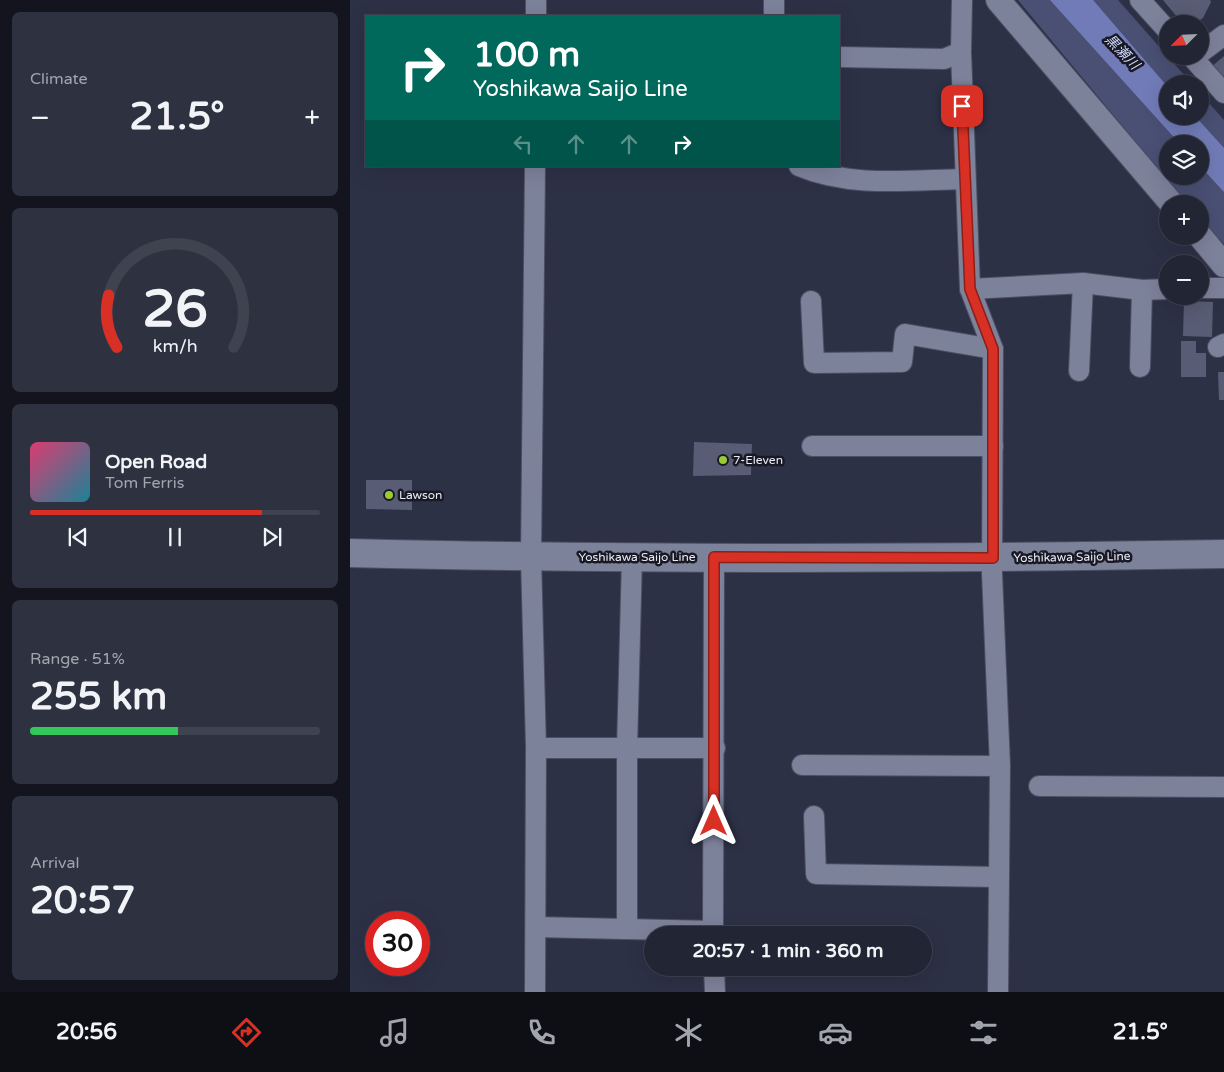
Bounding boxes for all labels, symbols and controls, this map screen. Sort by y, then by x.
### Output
north arrow [1159,15,1209,65]
map controls [1159,15,1209,305]
water label: 黒瀬川 [1101,31,1144,74]
text: 100 m [473,34,580,76]
icon: right [390,35,455,100]
text: Climate [30,69,88,89]
button: sound [1159,75,1209,125]
text: Yoshikawa Saijo Line [473,76,688,102]
pin [941,85,983,127]
icon: arrive [948,92,976,120]
text: 21.5° [130,94,225,140]
text: − [30,101,50,135]
text: + [304,101,320,135]
icon: left [509,130,537,158]
icon: ahead [562,130,590,158]
icon: ahead [615,130,643,158]
icon: right [668,130,696,158]
button: layers [1159,135,1209,185]
button: + [1159,195,1209,245]
button: − [1159,255,1209,305]
text: 26 [142,278,208,341]
text: km/h [153,336,197,357]
text: Open Road [105,451,207,473]
place label: 7-Eleven [733,453,783,467]
marker: 7-Eleven [717,454,729,466]
text: Tom Ferris [105,473,184,493]
place label: Lawson [399,488,442,502]
marker: Lawson [383,489,395,501]
icon: previous [64,523,92,551]
icon: pause [161,523,189,551]
icon: next [258,523,286,551]
street label: Yoshikawa Saijo Line [1013,549,1131,565]
street label: Yoshikawa Saijo Line [578,550,696,564]
text: Range · 51% [30,649,125,669]
text: 255 km [30,674,167,720]
position arrow [687,794,739,846]
text: Arrival [30,853,79,873]
text: 20:57 [30,878,135,924]
speed limit sign: 30 [365,911,430,976]
text: 20:57 · 1 min · 360 m [692,940,884,962]
icon: directions [229,1015,264,1050]
icon: music [377,1015,412,1050]
icon: phone [524,1015,559,1050]
icon: climate [671,1015,706,1050]
icon: car [818,1015,853,1050]
icon: filters [966,1015,1001,1050]
text: 20:56 [56,1019,117,1045]
text: 21.5° [1113,1019,1168,1045]

